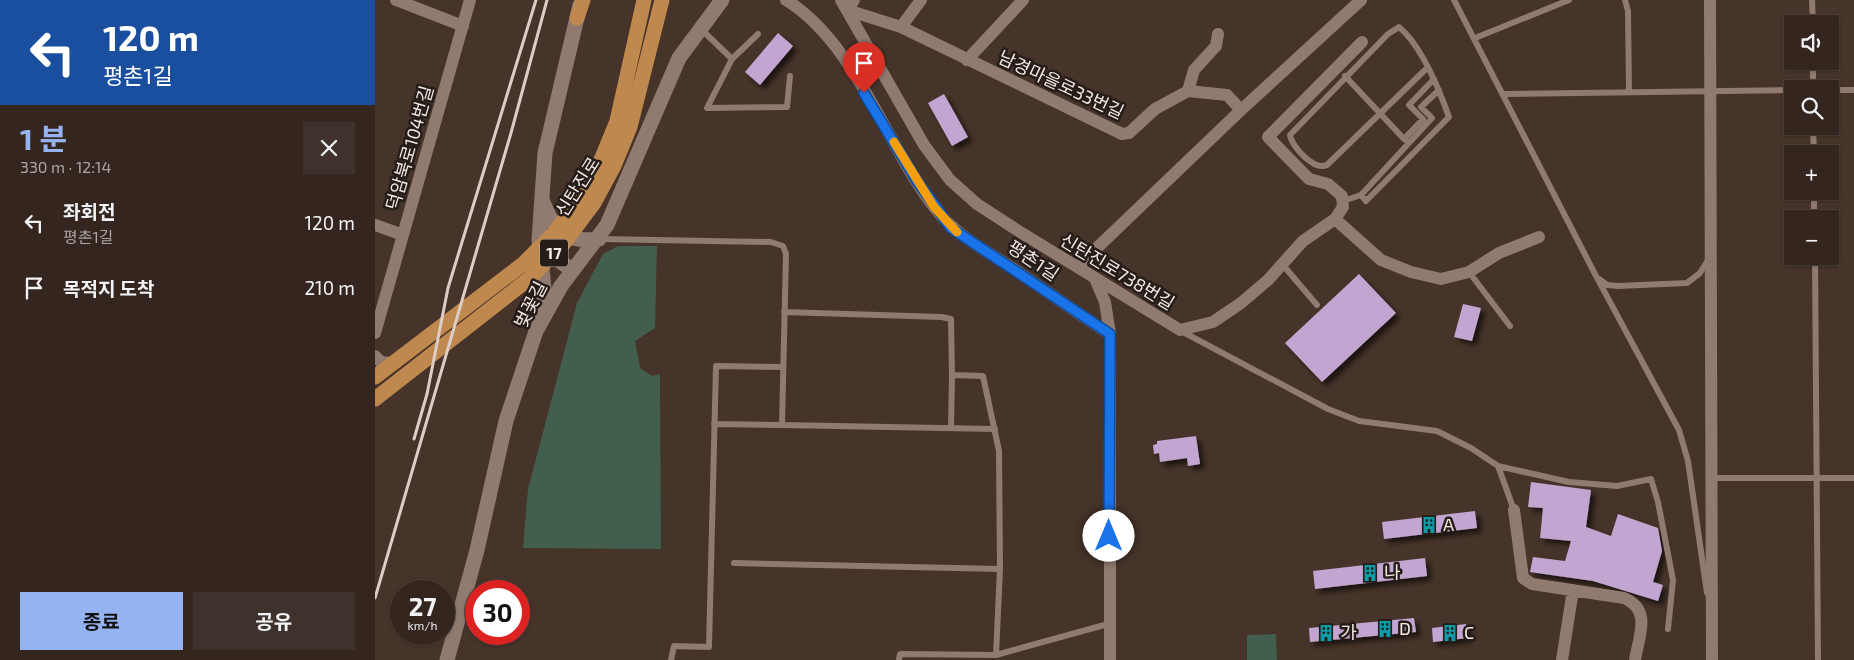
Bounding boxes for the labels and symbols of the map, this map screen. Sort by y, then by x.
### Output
pin [843,42,885,93]
street label: 남경마을로33번길 [995,45,1128,123]
street label: 덕암북로104번길 [381,83,437,212]
street label: 신탄진로 [550,153,604,220]
street label: 신탄진로738번길 [1056,228,1179,314]
street label: 평촌1길 [1004,235,1063,285]
road number: 17 [540,240,568,266]
street label: 벚꽃길 [509,277,551,332]
position arrow [1082,509,1134,561]
place label: A [1443,513,1455,535]
building icon: A [1419,515,1439,535]
place label: 나 [1384,561,1401,583]
building icon: 나 [1360,563,1380,583]
speed limit sign: 30 [465,580,530,645]
place label: D [1399,617,1411,639]
building icon: D [1375,619,1395,639]
place label: 가 [1340,621,1357,643]
place label: C [1464,621,1474,643]
building icon: 가 [1316,623,1336,643]
building icon: C [1440,623,1460,643]

